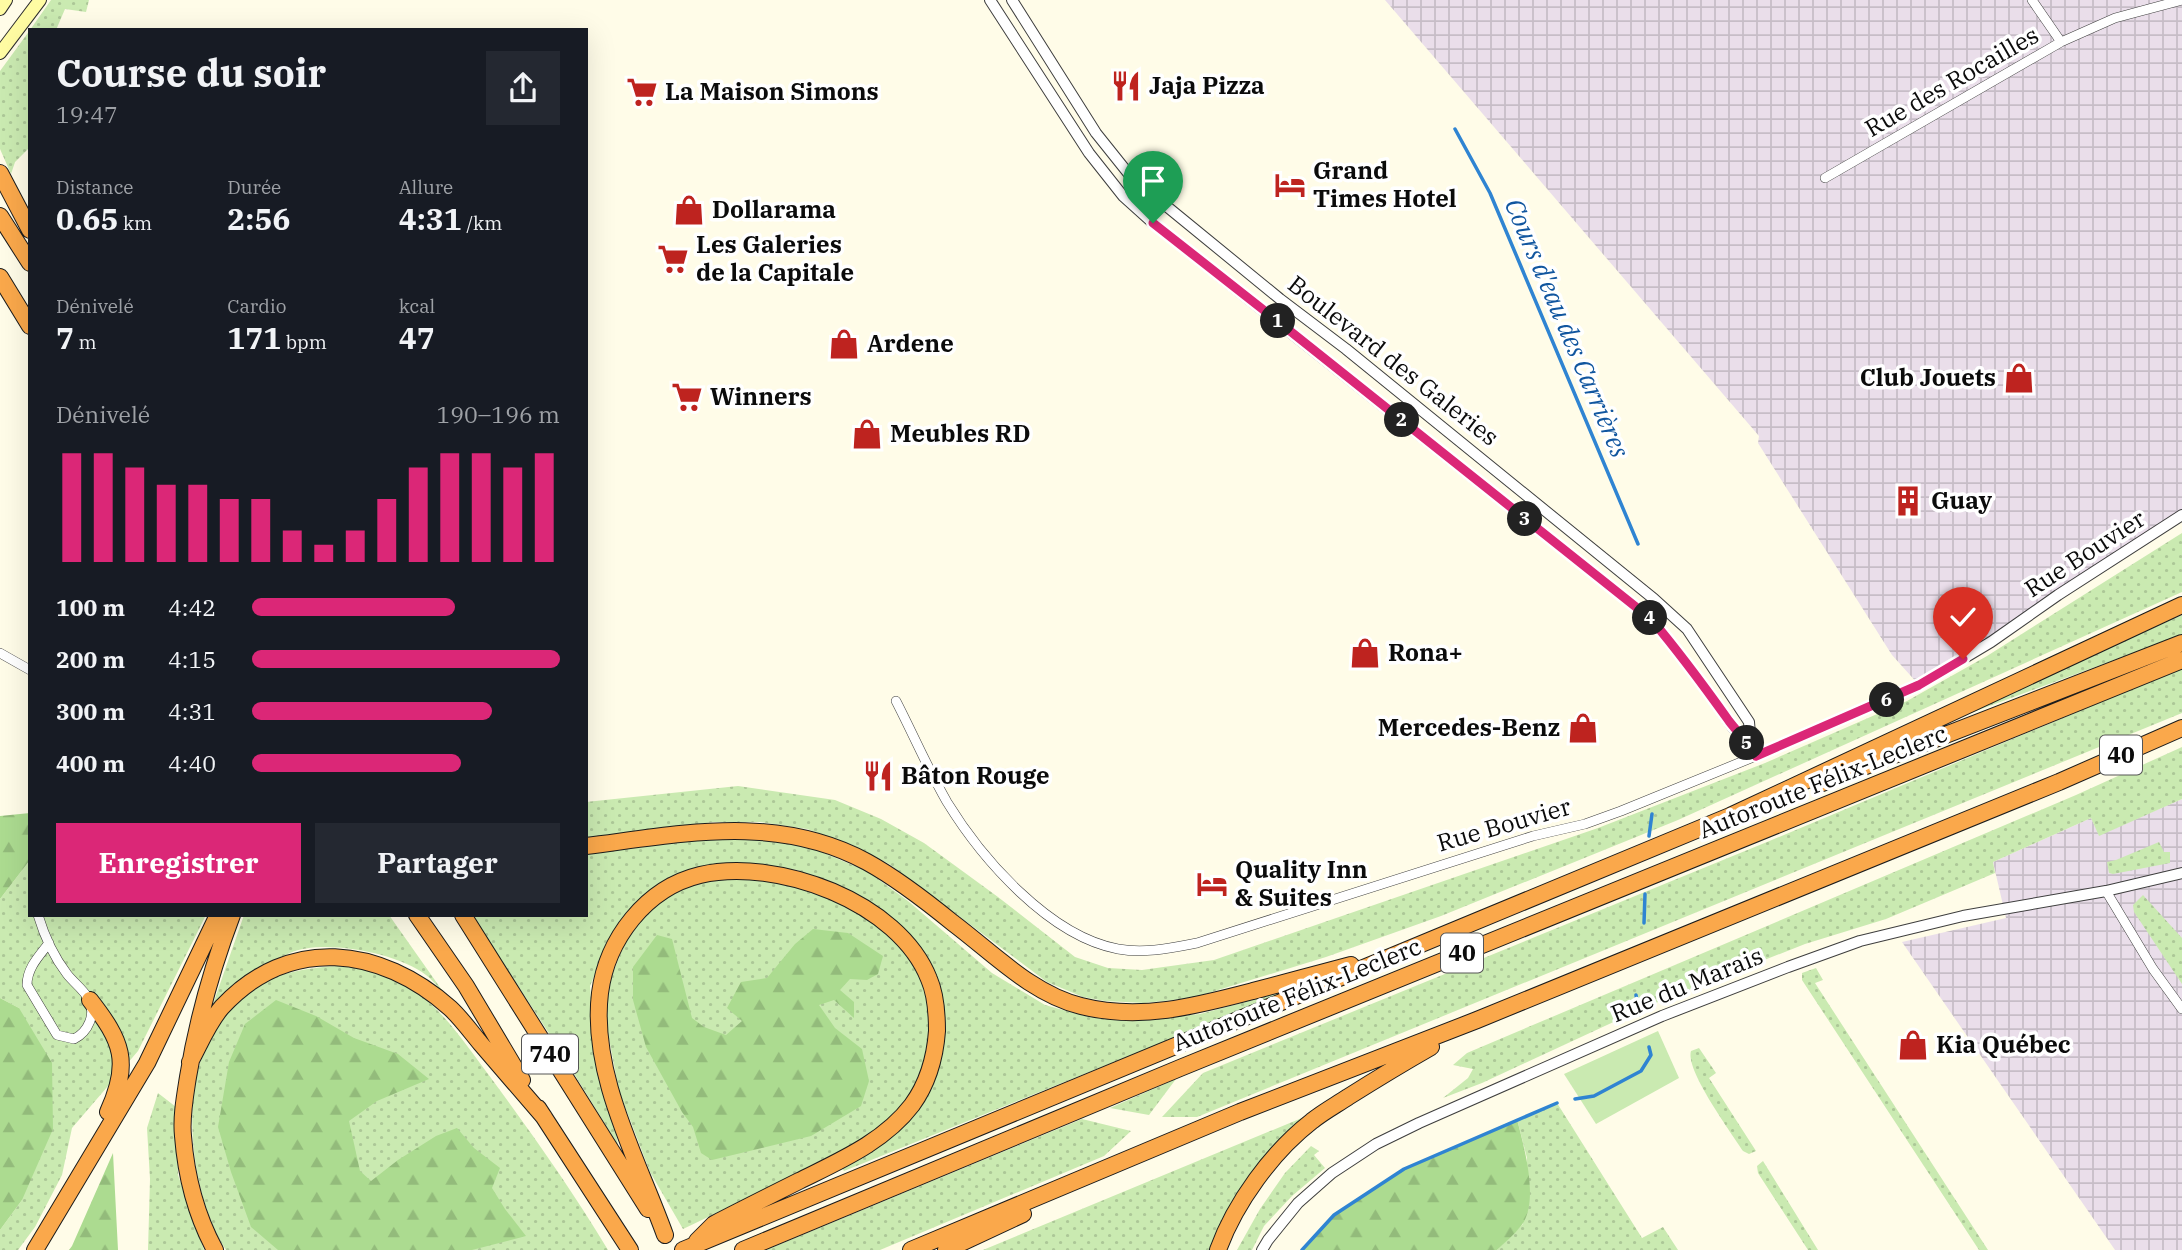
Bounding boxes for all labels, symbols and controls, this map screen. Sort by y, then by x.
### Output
street label: Rue des Rocailles [1859,18,2044,144]
text: Course du soir [56,48,326,97]
button: share [486,51,560,125]
restaurant icon: Jaja Pizza [1109,69,1143,103]
place label: Jaja Pizza [1149,69,1265,101]
supermarket icon: La Maison Simons [625,75,659,109]
place label: La Maison Simons [665,75,879,107]
text: 19:47 [56,99,118,129]
pin [1123,151,1183,223]
place label: Grand Times Hotel [1313,154,1457,214]
icon: arrive [1134,162,1172,200]
hotel icon: Grand Times Hotel [1273,168,1307,202]
text: Distance [56,175,134,199]
text: Durée [227,175,281,199]
text: Allure [399,175,453,199]
shop icon: Dollarama [672,193,706,227]
place label: Dollarama [712,193,836,225]
water label: Cours d'eau des Carrières [1498,193,1638,463]
text: 0.65 [56,199,118,238]
text: 2:56 [227,199,290,238]
text: 4:31 [399,199,462,238]
text: km [118,211,152,235]
text: /km [462,211,502,235]
place label: Les Galeries de la Capitale [696,228,854,288]
supermarket icon: Les Galeries de la Capitale [656,242,690,276]
street label: Boulevard des Galeries [1282,268,1506,453]
text: Dénivelé [56,294,134,318]
text: Cardio [227,294,287,318]
text: kcal [399,294,435,318]
pin: 1 [1260,304,1296,338]
text: 1 [1272,308,1283,332]
text: 7 [56,318,74,357]
text: 171 [227,318,281,357]
text: 47 [399,318,435,357]
shop icon: Ardene [827,327,861,361]
place label: Ardene [867,327,954,359]
text: m [74,330,97,354]
text: bpm [281,330,327,354]
place label: Club Jouets [1860,361,1996,393]
shop icon: Club Jouets [2002,361,2036,395]
supermarket icon: Winners [670,380,704,414]
place label: Winners [710,380,812,412]
text: Dénivelé [56,399,150,429]
text: 190–196 m [436,399,560,429]
pin: 2 [1384,402,1420,438]
text: 2 [1396,407,1407,431]
shop icon: Meubles RD [850,417,884,451]
place label: Meubles RD [890,417,1031,449]
building icon: Guay [1891,484,1925,518]
place label: Guay [1931,484,1993,516]
pin: 3 [1508,502,1542,536]
street label: Rue Bouvier [2018,502,2151,604]
text: 3 [1519,506,1530,530]
pin [1933,587,1993,659]
text: 100 m [56,592,125,622]
text: 4:42 [168,592,216,622]
icon: check [1944,598,1982,636]
pin: 4 [1632,600,1668,636]
text: 4 [1644,605,1655,629]
shop icon: Rona+ [1348,636,1382,670]
place label: Rona+ [1388,636,1463,668]
text: 200 m [56,644,125,674]
text: 4:15 [168,644,216,674]
pin: 6 [1870,682,1904,718]
text: 6 [1881,687,1892,711]
text: 300 m [56,696,125,726]
text: 4:31 [168,696,216,726]
place label: Mercedes-Benz [1378,711,1560,743]
shop icon: Mercedes-Benz [1566,711,1600,745]
street label: Autoroute Félix-Leclerc [1694,717,1952,846]
pin: 5 [1730,726,1764,760]
text: 5 [1741,730,1752,754]
road number: 40 [2100,736,2142,775]
text: 400 m [56,748,125,778]
text: 4:40 [168,748,216,778]
restaurant icon: Bâton Rouge [861,759,895,793]
place label: Bâton Rouge [901,759,1050,791]
street label: Rue Bouvier [1433,790,1575,858]
button: Enregistrer [56,823,301,903]
button: Partager [315,823,560,903]
place label: Quality Inn & Suites [1235,853,1368,913]
hotel icon: Quality Inn & Suites [1195,867,1229,901]
street label: Autoroute Félix-Leclerc [1168,930,1426,1059]
road number: 40 [1441,934,1483,972]
street label: Rue du Marais [1606,939,1767,1029]
shop icon: Kia Québec [1896,1028,1930,1062]
place label: Kia Québec [1936,1028,2071,1060]
road number: 740 [522,1035,578,1074]

